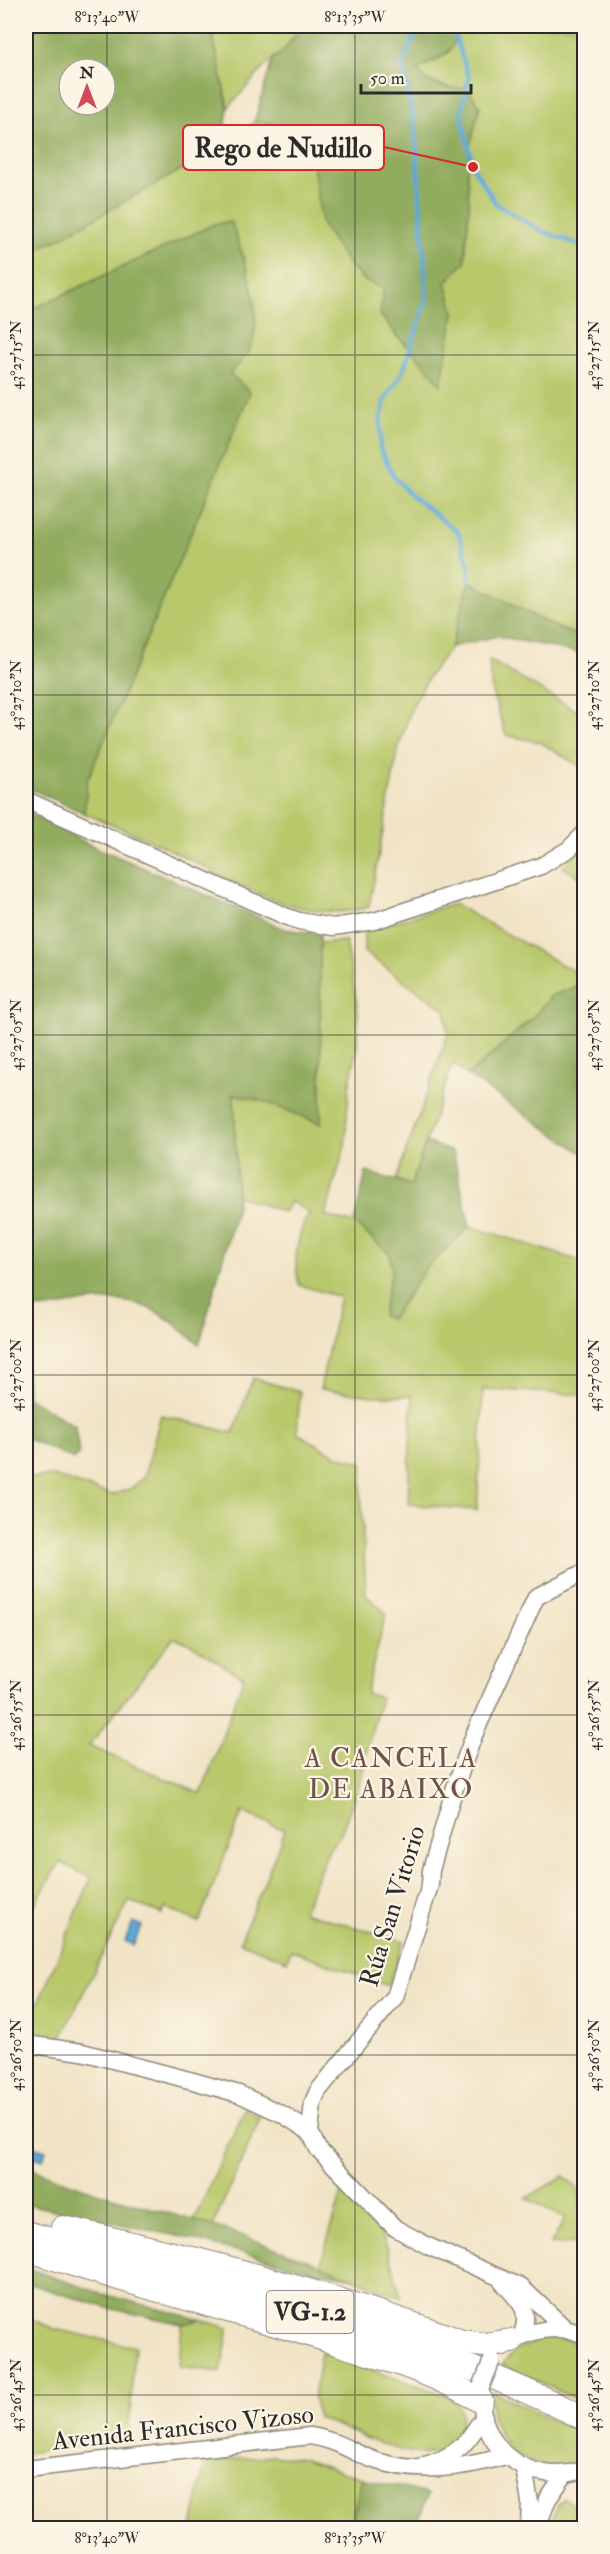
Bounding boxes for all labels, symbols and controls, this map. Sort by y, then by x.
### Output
text: 8°13'40"W [75,8,140,27]
text: 8°13'35"W [324,8,386,27]
north arrow [57,57,117,117]
scale bar [361,57,470,95]
text: N [79,63,95,83]
text: 50 m [370,67,405,90]
callout: Rego de Nudillo [183,125,384,170]
text: Rego de Nudillo [194,132,372,166]
text: 43°27'15"N [7,320,26,390]
text: 43°27'15"N [585,320,604,390]
text: 43°27'10"N [7,659,26,730]
text: 43°27'10"N [585,659,604,730]
text: 43°27'05"N [7,999,26,1071]
text: 43°27'05"N [585,999,604,1071]
text: 43°27'00"N [7,1338,26,1411]
text: 43°27'00"N [585,1338,604,1411]
text: 43°26'55"N [7,1679,26,1751]
text: 43°26'55"N [585,1679,604,1751]
district label: A CANCELA DE ABAIXO [303,1742,478,1806]
street label: Rúa San Vitorio [353,1822,433,1991]
text: 43°26'50"N [7,2018,26,2091]
text: 43°26'50"N [585,2018,604,2091]
road number: VG-1.2 [266,2291,354,2333]
text: 43°26'45"N [7,2358,26,2431]
text: 43°26'45"N [585,2358,604,2431]
street label: Avenida Francisco Vizoso [50,2398,315,2458]
text: 8°13'40"W [75,2529,140,2548]
text: 8°13'35"W [324,2529,386,2548]

